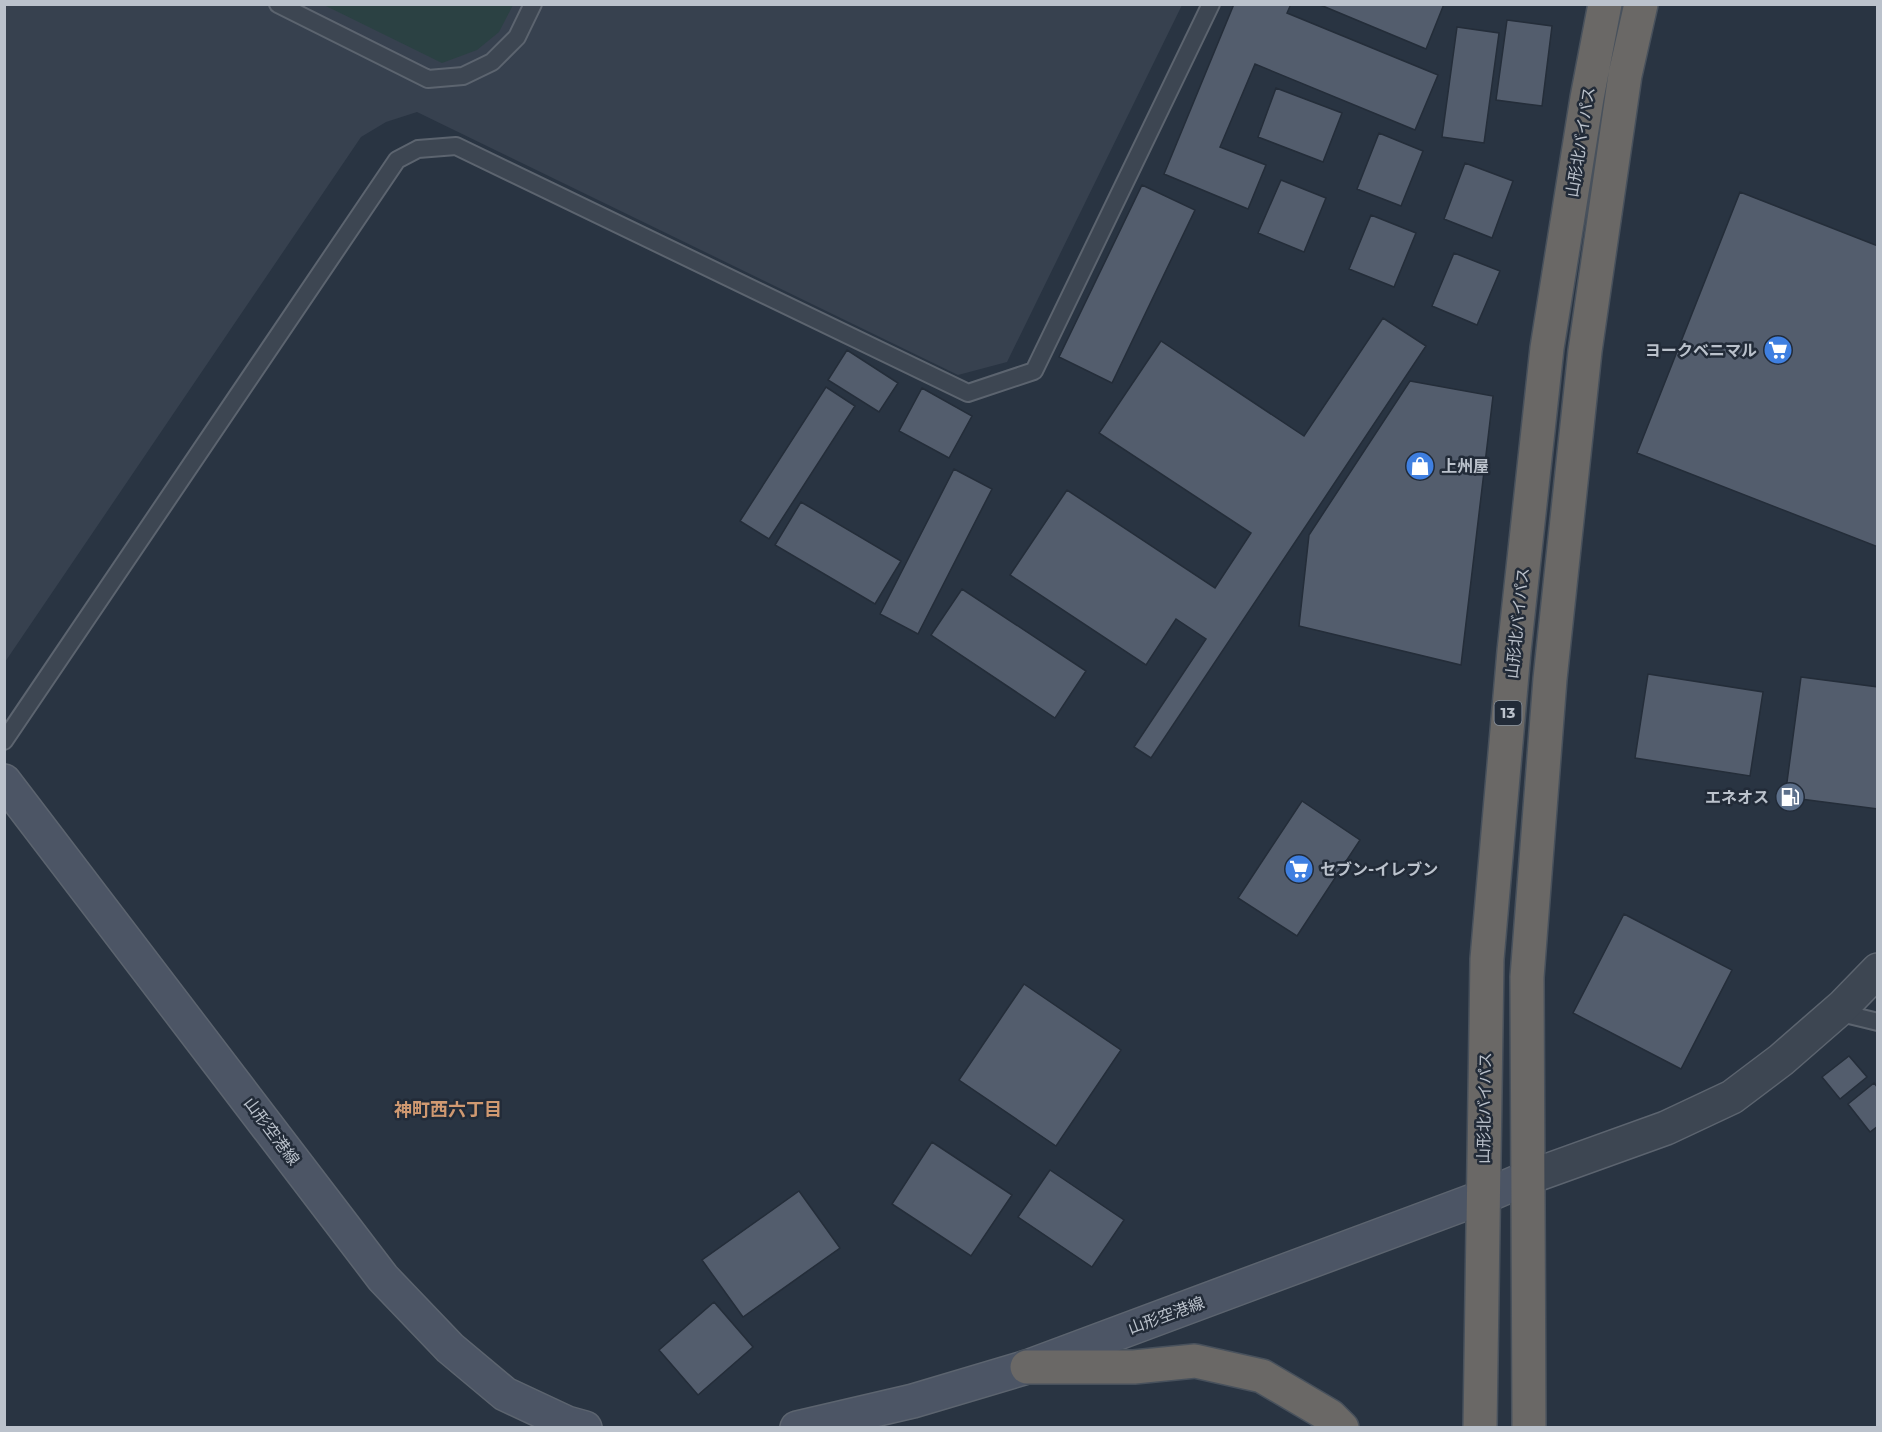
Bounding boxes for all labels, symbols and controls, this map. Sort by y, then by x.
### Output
street label: 山形北バイパス [1562,85,1599,199]
supermarket icon: ヨークベニマル [1762,334,1794,366]
place label: ヨークベニマル [1645,341,1757,360]
shop icon: 上州屋 [1404,450,1436,482]
place label: 上州屋 [1441,457,1489,476]
street label: 山形北バイパス [1502,567,1533,680]
road number: 13 [1494,701,1522,725]
fuel station icon: エネオス [1774,781,1806,813]
place label: エネオス [1705,788,1769,807]
supermarket icon: セブン-イレブン [1283,853,1315,885]
place label: セブン-イレブン [1320,860,1438,879]
street label: 山形北バイパス [1474,1052,1495,1164]
street label: 山形空港線 [240,1094,303,1169]
district label: 神町西六丁目 [394,1099,502,1121]
street label: 山形空港線 [1125,1293,1207,1338]

